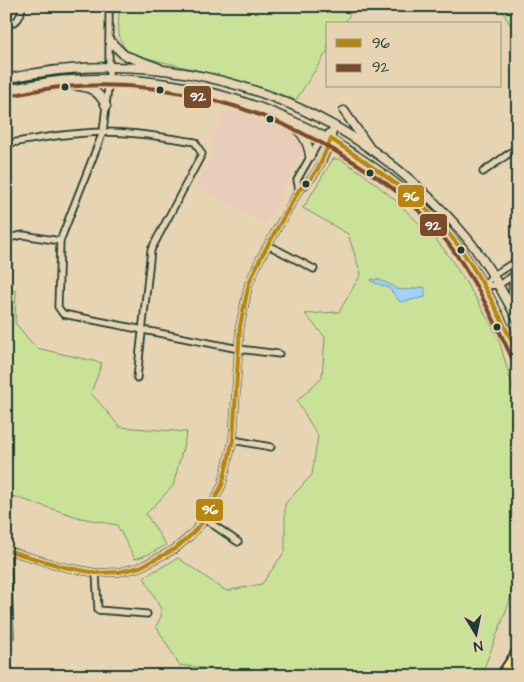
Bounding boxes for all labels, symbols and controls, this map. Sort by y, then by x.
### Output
legend [326,22,502,88]
text: 96 [372,33,391,54]
text: 92 [372,57,390,78]
unlabelled marker [60,82,70,92]
unlabelled marker [155,85,165,95]
line badge: 92 [183,85,212,109]
text: 92 [190,87,207,107]
unlabelled marker [265,114,275,124]
unlabelled marker [365,168,375,178]
unlabelled marker [301,179,311,189]
line badge: 96 [397,184,425,208]
text: 96 [403,187,420,207]
line badge: 92 [419,213,448,237]
text: 92 [425,216,442,236]
unlabelled marker [456,245,466,255]
unlabelled marker [492,322,502,332]
line badge: 96 [195,498,224,522]
text: 96 [202,500,219,520]
north arrow [452,610,502,660]
text: N [472,635,484,656]

